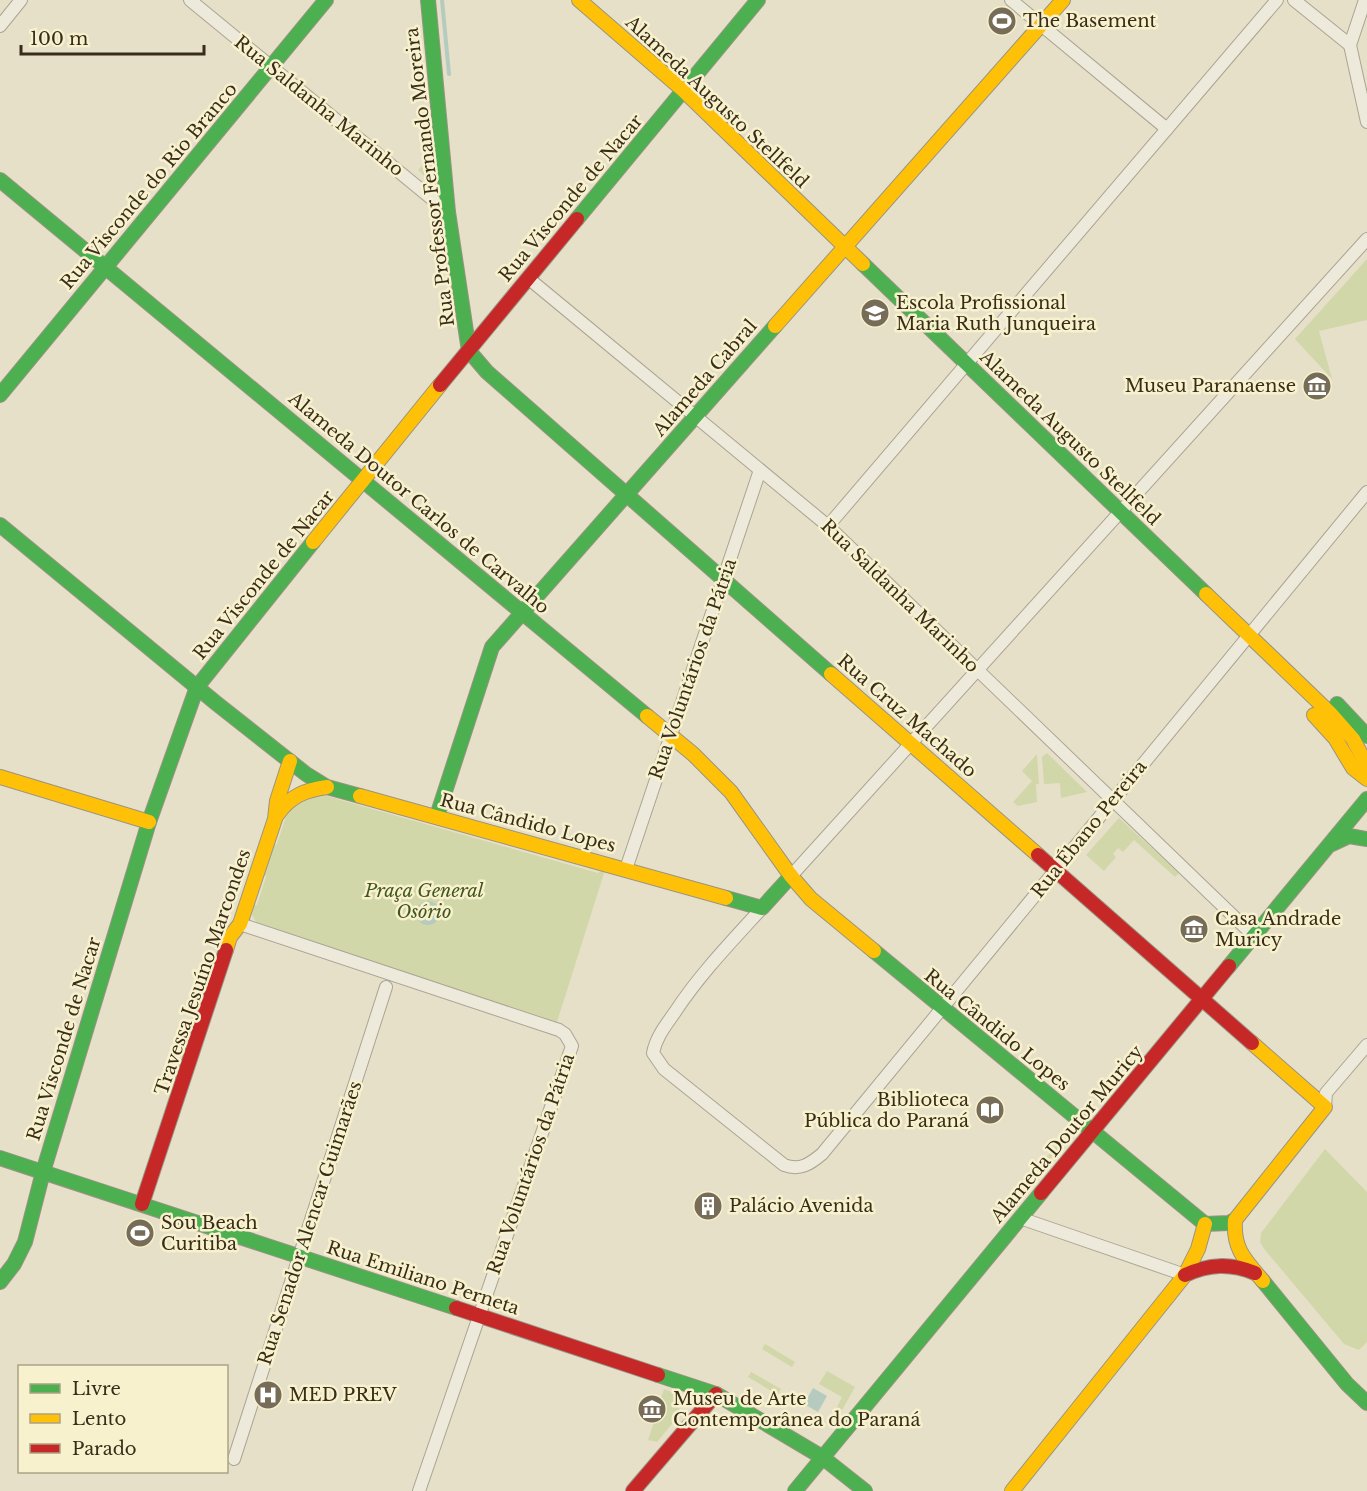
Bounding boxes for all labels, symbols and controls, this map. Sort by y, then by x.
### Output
sports icon: The Basement [986,5,1018,37]
place label: The Basement [1023,10,1157,32]
street label: Alameda Augusto Stellfeld [620,11,813,193]
scale bar [21,18,204,56]
street label: Rua Professor Fernando Moreira [401,26,459,328]
text: 100 m [30,28,88,50]
street label: Rua Saldanha Marinho [230,31,408,181]
street label: Rua Visconde do Rio Branco [56,78,242,294]
street label: Rua Visconde de Nacar [495,110,648,286]
place label: Escola Profissional Maria Ruth Junqueira [896,292,1096,335]
school or university icon: Escola Profissional Maria Ruth Junqueira [859,297,891,329]
street label: Alameda Cabral [648,315,762,441]
street label: Alameda Augusto Stellfeld [975,345,1165,530]
museum icon: Museu Paranaense [1301,370,1333,402]
place label: Museu Paranaense [1125,375,1296,397]
street label: Alameda Doutor Carlos de Carvalho [283,387,554,619]
street label: Rua Visconde de Nacar [189,486,339,664]
street label: Rua Saldanha Marinho [816,515,984,677]
street label: Rua Voluntários da Pátria [645,556,741,782]
street label: Rua Cruz Machado [833,650,981,782]
street label: Rua Ébano Pereira [1026,755,1151,902]
street label: Rua Cândido Lopes [438,789,618,857]
street label: Travessa Jesuíno Marcondes [150,846,256,1098]
park label: Praça General Osório [364,880,484,923]
place label: Casa Andrade Muricy [1215,908,1341,951]
museum icon: Casa Andrade Muricy [1178,913,1210,945]
street label: Rua Visconde de Nacar [23,934,106,1143]
street label: Rua Cândido Lopes [920,965,1074,1095]
street label: Alameda Doutor Muricy [986,1040,1148,1228]
street label: Rua Voluntários da Pátria [483,1051,579,1277]
street label: Rua Senador Alencar Guimarães [254,1078,366,1368]
place label: Biblioteca Pública do Paraná [804,1089,969,1132]
library icon: Biblioteca Pública do Paraná [974,1094,1006,1126]
building icon: Palácio Avenida [692,1190,724,1222]
place label: Palácio Avenida [729,1195,873,1217]
place label: Sou Beach Curitiba [161,1212,258,1255]
sports icon: Sou Beach Curitiba [124,1217,156,1249]
street label: Rua Emiliano Perneta [324,1236,522,1320]
legend [18,1365,228,1473]
text: Livre [72,1378,121,1400]
hospital icon: MED PREV [252,1379,284,1411]
place label: MED PREV [289,1384,397,1406]
place label: Museu de Arte Contemporânea do Paraná [673,1388,920,1431]
museum icon: Museu de Arte Contemporânea do Paraná [636,1393,668,1425]
text: Lento [72,1408,126,1430]
text: Parado [72,1438,137,1460]

